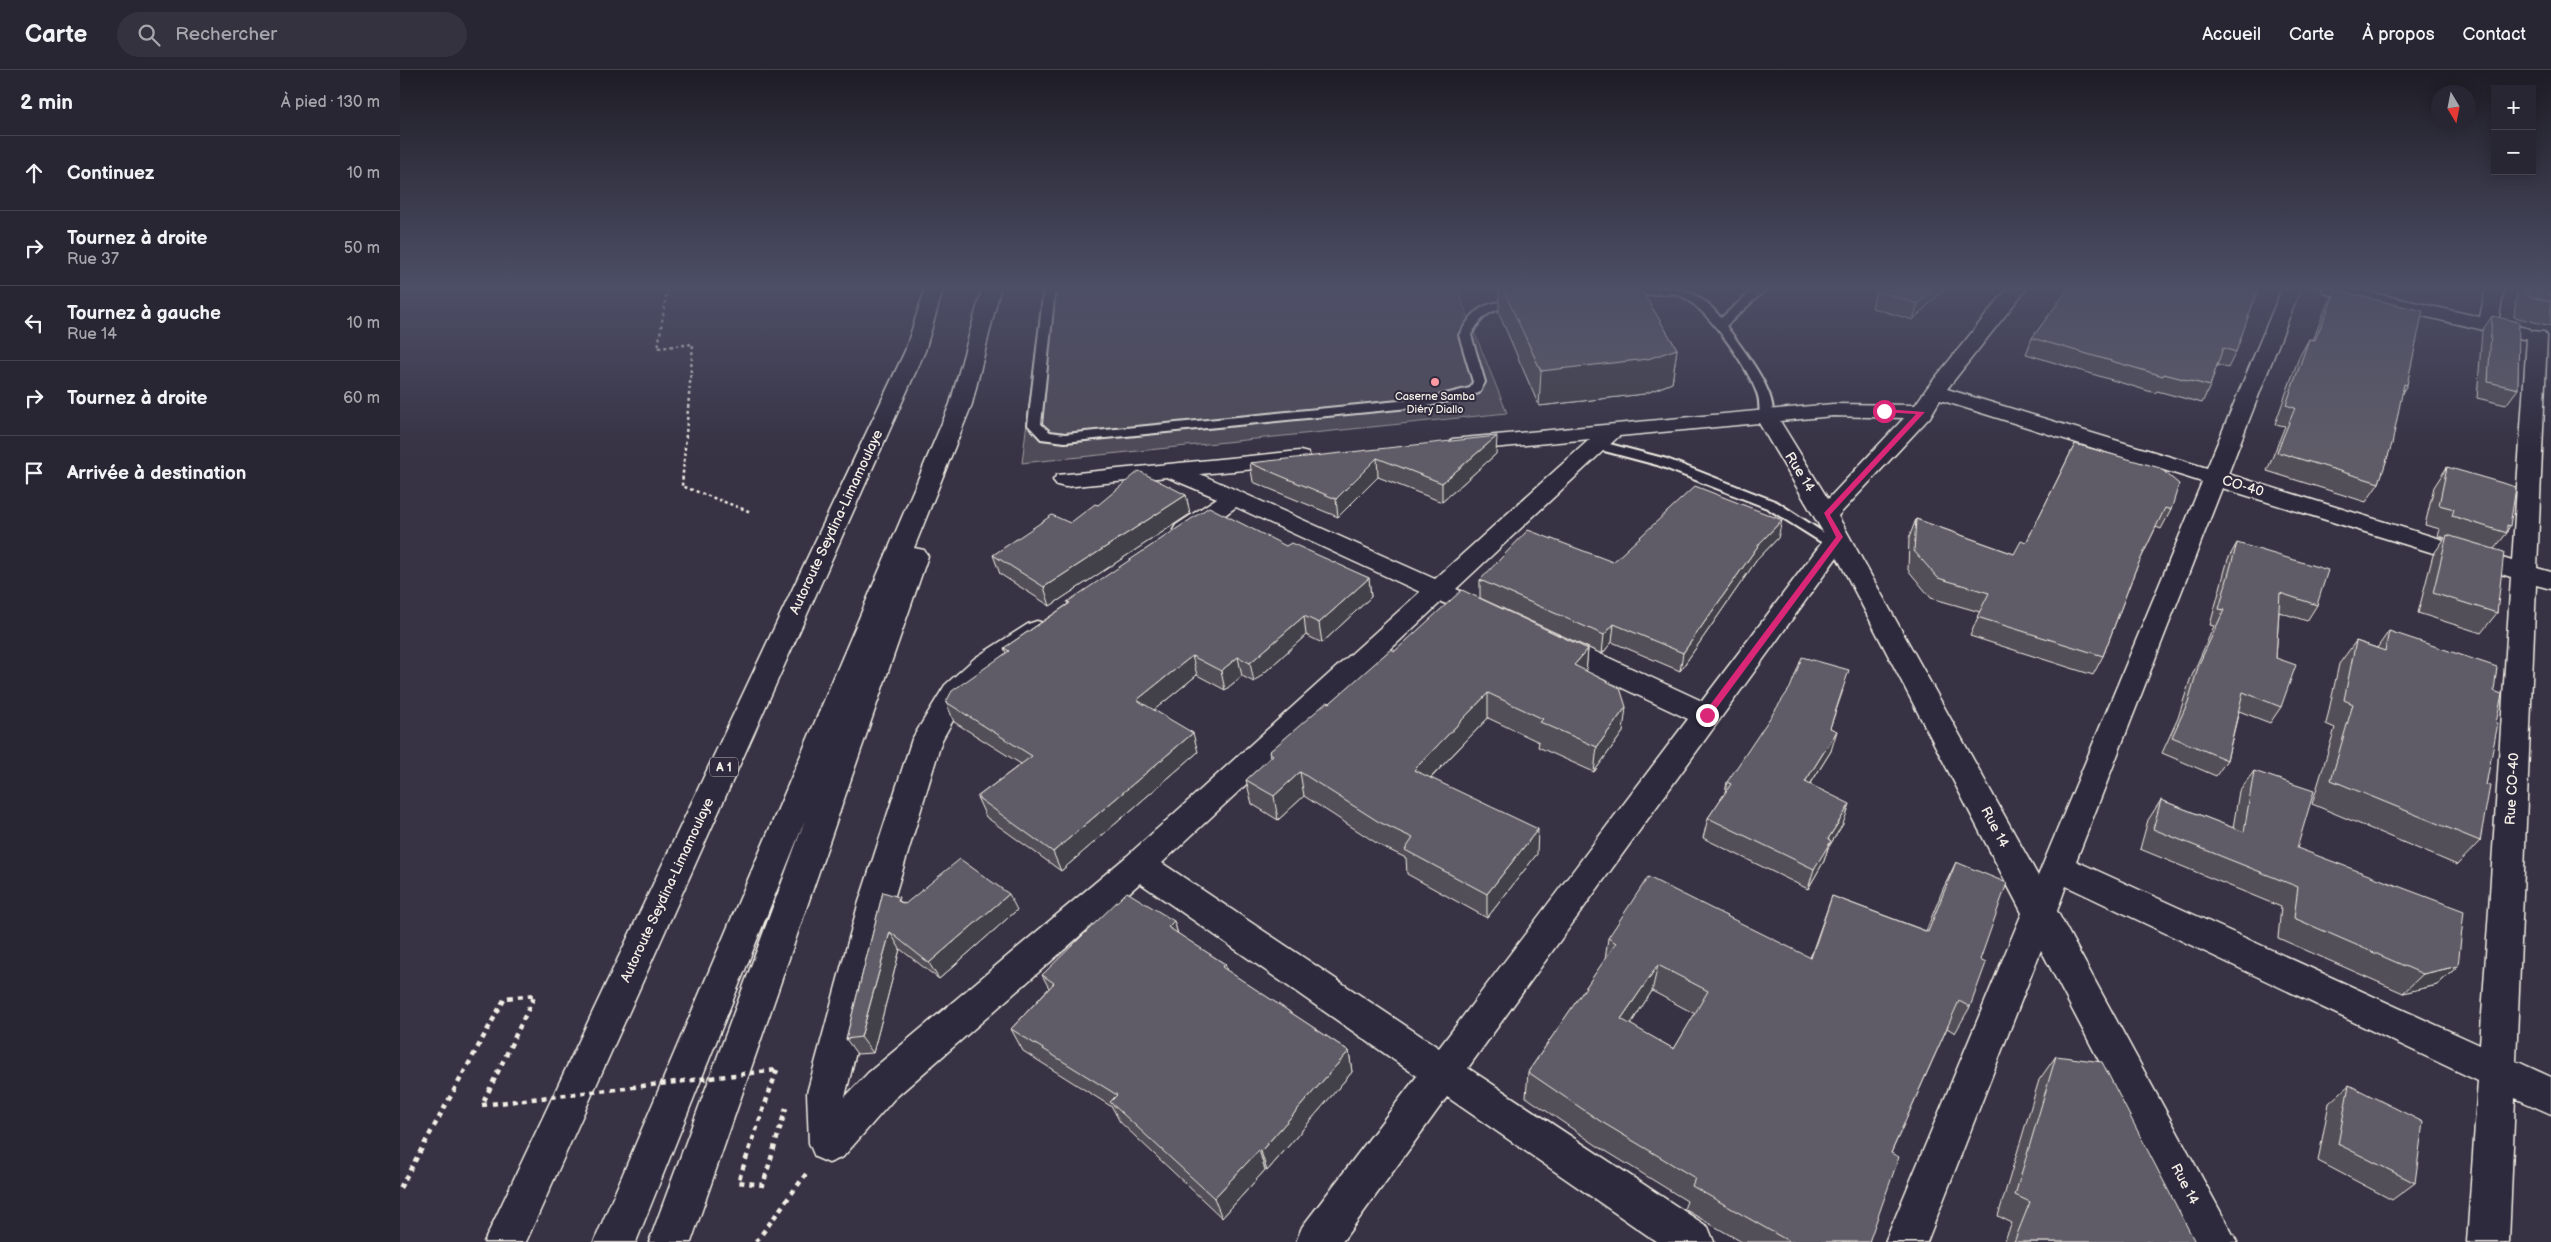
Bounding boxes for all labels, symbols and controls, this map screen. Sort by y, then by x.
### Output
search box [117,12,467,57]
text: Carte [25,20,87,49]
icon: search [135,21,163,49]
text: Rechercher [175,23,277,46]
text: Accueil [2202,24,2261,45]
text: Carte [2289,24,2334,45]
text: À propos [2362,24,2435,45]
text: Contact [2463,24,2526,45]
north arrow [2431,85,2476,130]
map controls [2491,85,2536,175]
button: + [2491,85,2536,130]
text: 2 min [20,90,73,115]
text: À pied · 130 m [281,93,380,112]
button: − [2491,130,2536,175]
icon: ahead [20,159,48,187]
text: Continuez [67,162,154,185]
text: 10 m [347,164,380,183]
text: Tournez à droite [67,227,208,250]
icon: right [20,234,48,262]
text: 50 m [344,239,380,258]
text: Rue 37 [67,250,119,269]
text: Tournez à gauche [67,302,221,325]
icon: left [20,309,48,337]
text: 10 m [347,314,380,333]
text: Rue 14 [67,325,117,344]
marker: Caserne Samba Diéry Diallo [1429,376,1441,388]
icon: right [20,384,48,412]
text: Tournez à droite [67,387,208,410]
text: 60 m [343,389,380,408]
place label: Caserne Samba Diéry Diallo [1395,390,1475,416]
route start [1873,400,1896,423]
street label: Autoroute Seydina-Limamoulaye [786,427,886,617]
street label: Rue 14 [1781,449,1819,495]
icon: arrive [20,459,48,487]
text: Arrivée à destination [67,462,246,485]
street label: CO-40 [2220,472,2266,500]
route end [1696,704,1719,727]
street label: Rue CO-40 [2502,752,2522,826]
road number: A 1 [710,758,738,776]
street label: Autoroute Seydina-Limamoulaye [617,795,717,985]
street label: Rue 14 [1977,804,2013,851]
street label: Rue 14 [2167,1161,2203,1208]

